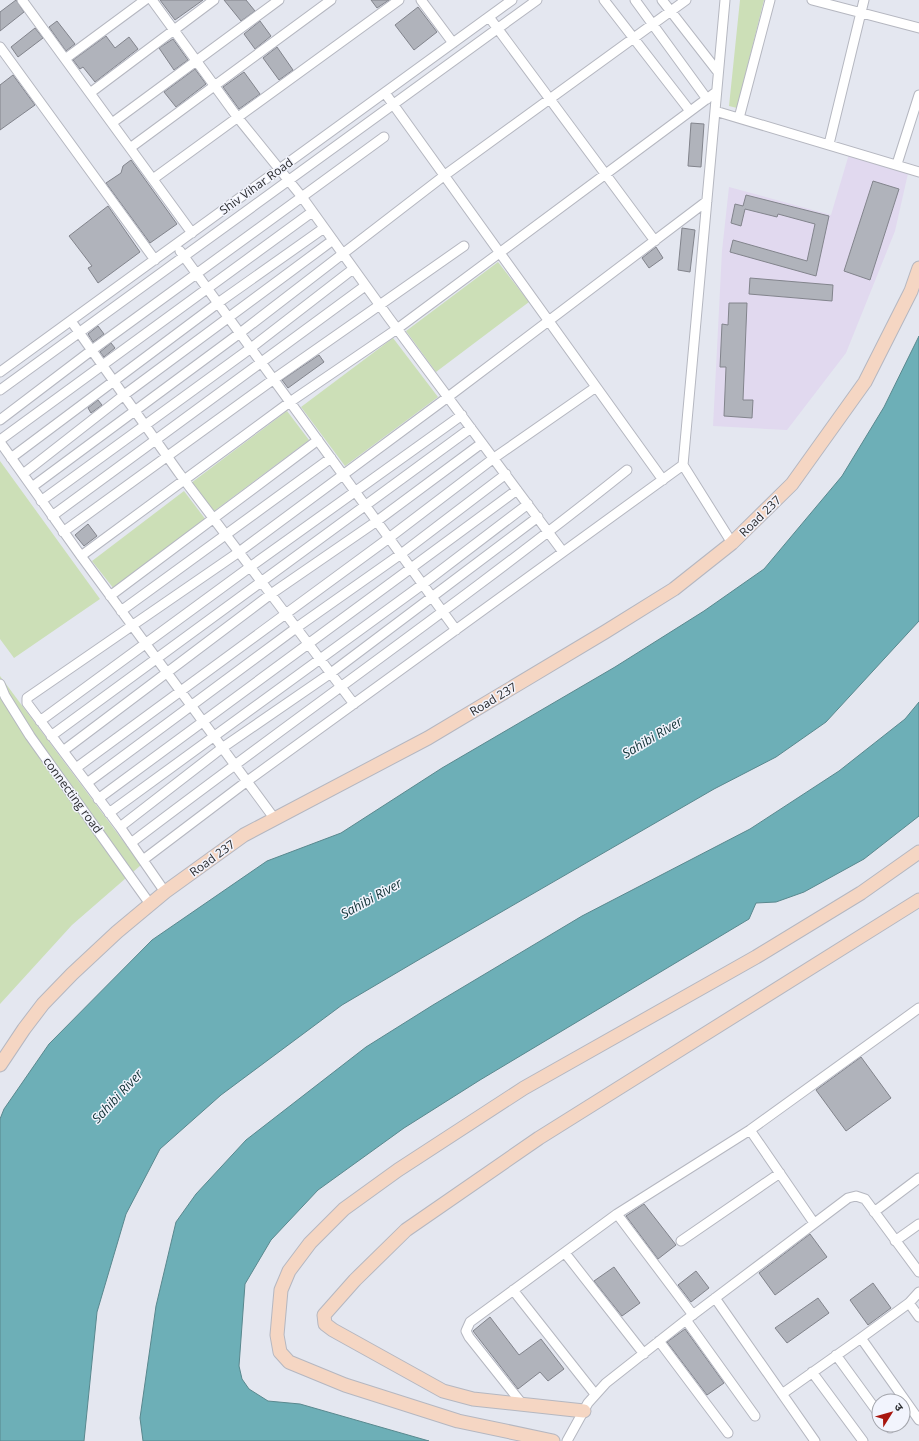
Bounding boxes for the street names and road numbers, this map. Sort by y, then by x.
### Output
street label: Shiv Vihar Road [216,154,296,218]
street label: Road 237 [735,492,785,540]
street label: Road 237 [466,678,520,720]
street label: connecting road [39,753,107,837]
street label: Road 237 [186,836,238,880]

